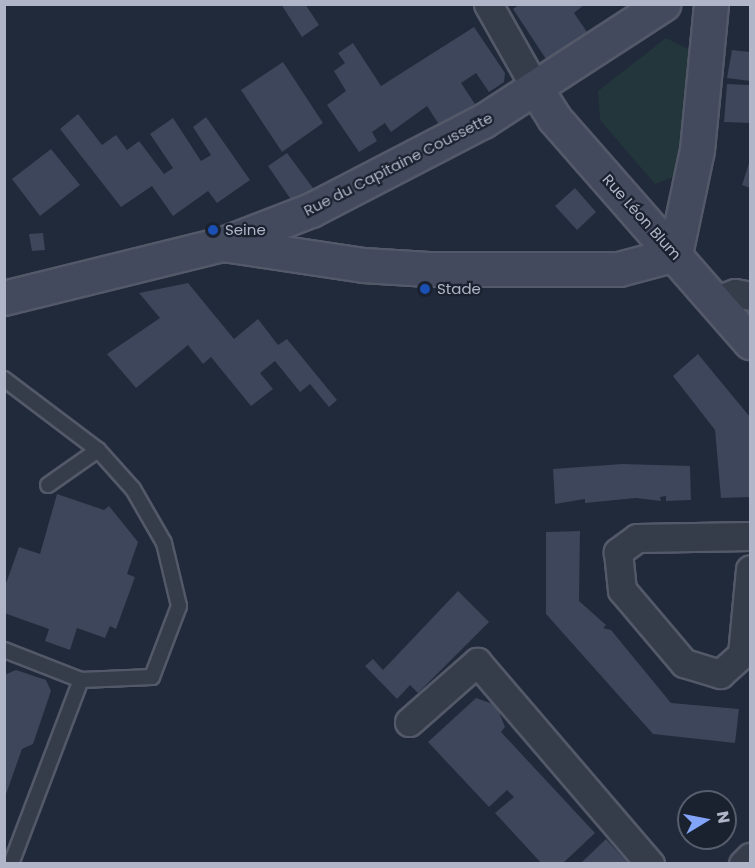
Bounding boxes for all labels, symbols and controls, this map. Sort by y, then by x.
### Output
street label: Rue du Capitaine Coussette [301,108,495,220]
street label: Rue Léon Blum [599,170,685,264]
place label: Seine [225,221,266,239]
marker: Seine [206,223,220,237]
place label: Stade [437,280,481,298]
marker: Stade [418,282,432,296]
north arrow [677,790,737,850]
text: N [711,809,736,825]

